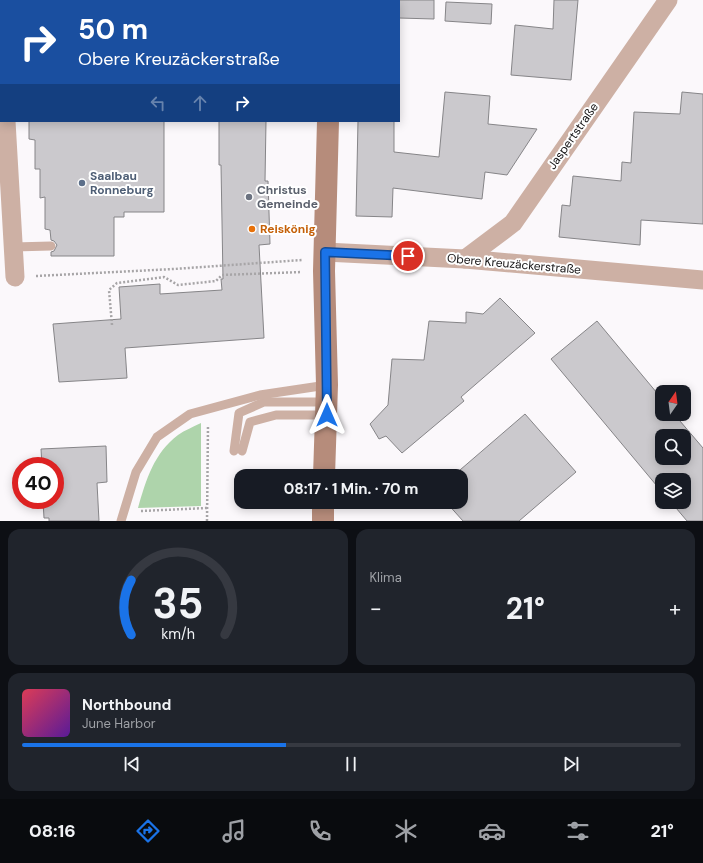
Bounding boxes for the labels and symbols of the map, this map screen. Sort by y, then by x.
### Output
street label: Jaspertstraße [544,99,602,173]
place label: Saalbau Ronneburg [90,168,154,198]
marker: Saalbau Ronneburg [77,178,87,188]
place label: Christus Gemeinde [257,182,318,212]
marker: Christus Gemeinde [244,192,254,202]
place label: Reiskönig [260,221,316,237]
marker: Reiskönig [247,224,257,234]
pin [391,239,425,273]
street label: Obere Kreuzäckerstraße [446,250,582,278]
north arrow [655,385,691,421]
position arrow [306,394,348,436]
speed limit sign: 40 [12,457,64,509]

